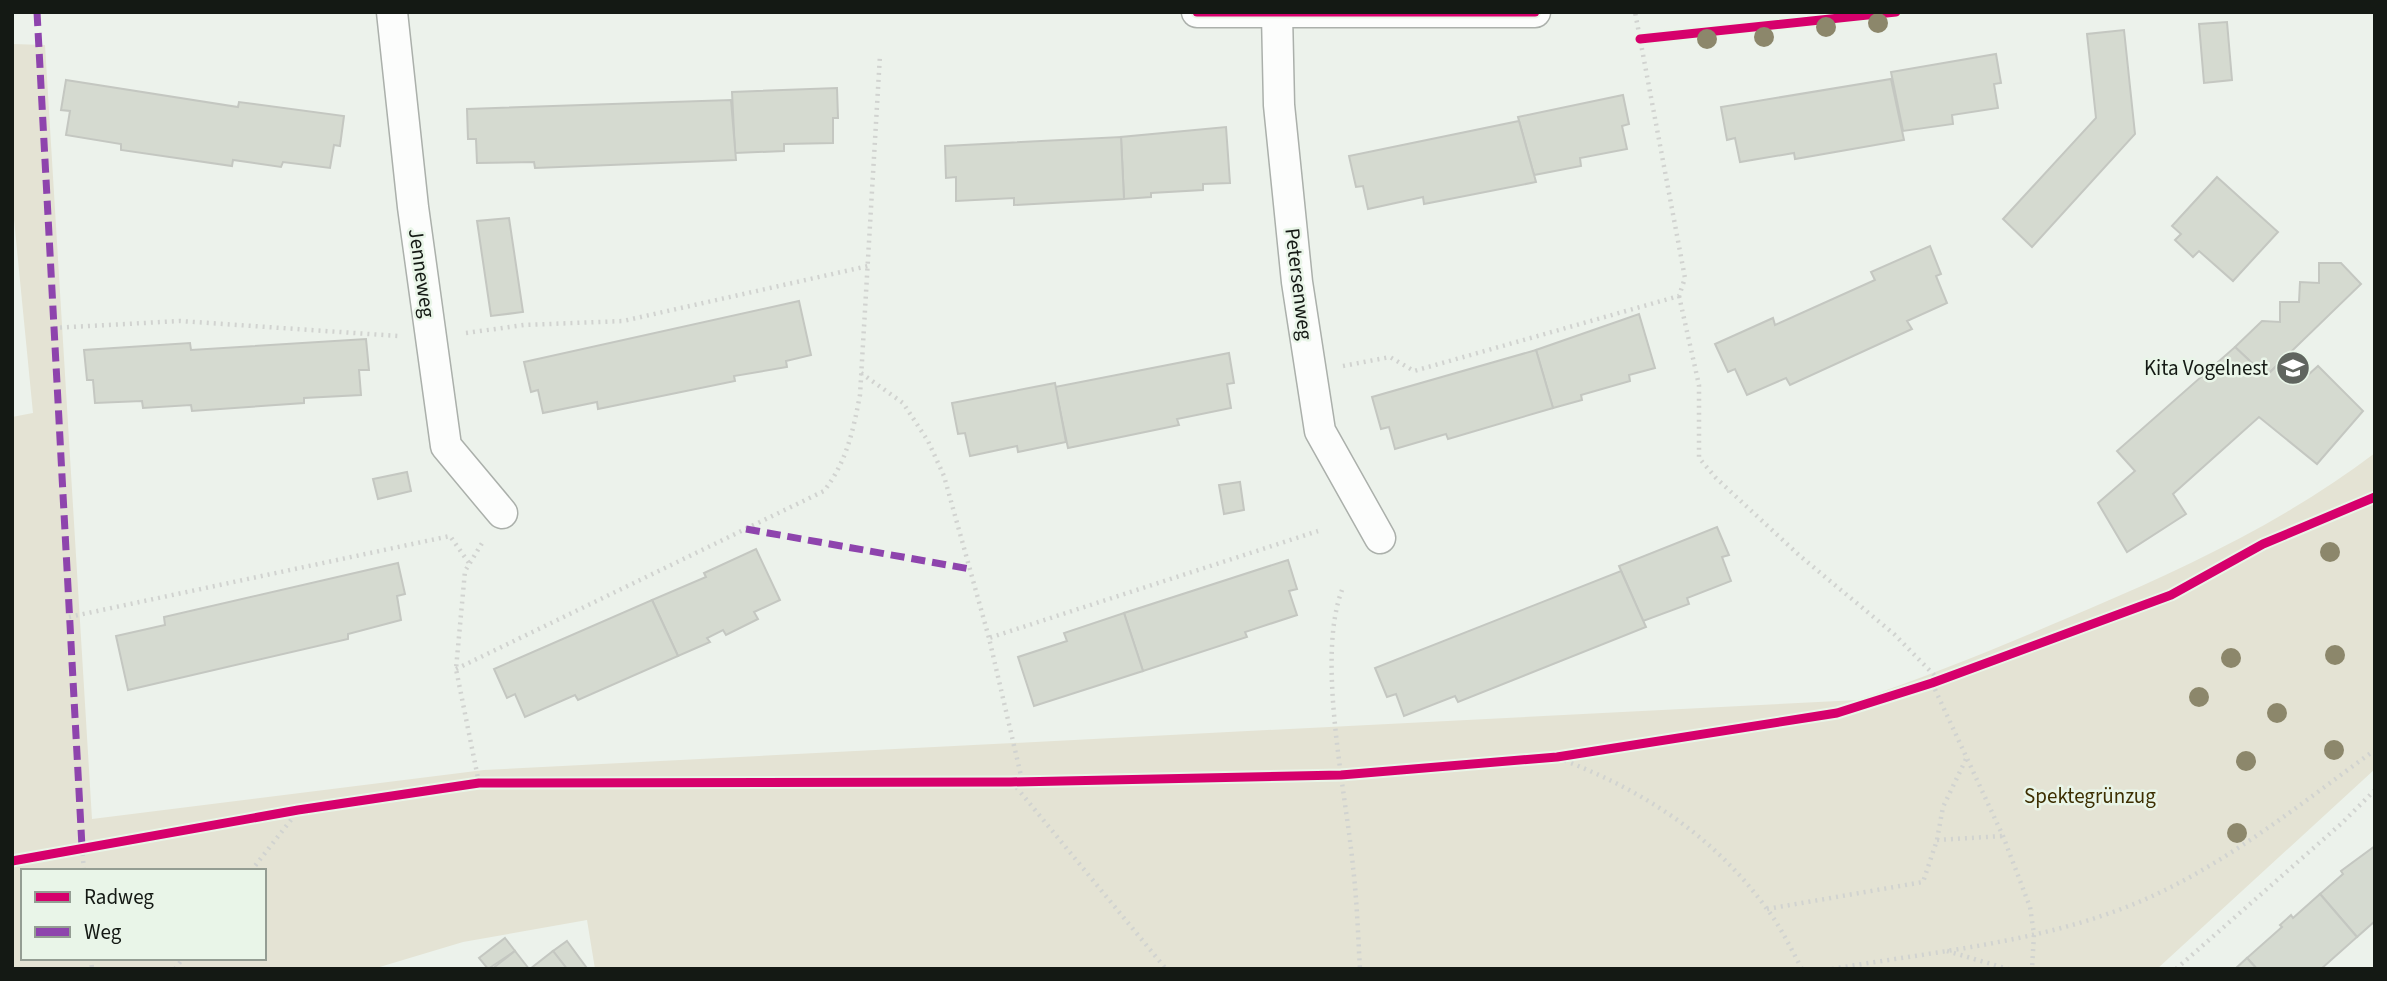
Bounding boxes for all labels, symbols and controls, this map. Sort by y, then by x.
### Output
street label: Jenneweg [401,226,443,320]
street label: Petersenweg [1277,226,1321,342]
school or university icon: Kita Vogelnest [2274,349,2312,387]
place label: Kita Vogelnest [2144,353,2268,383]
park label: Spektegrünzug [2024,781,2156,811]
legend [21,869,266,960]
text: Radweg [84,882,154,912]
text: Weg [84,917,122,947]

